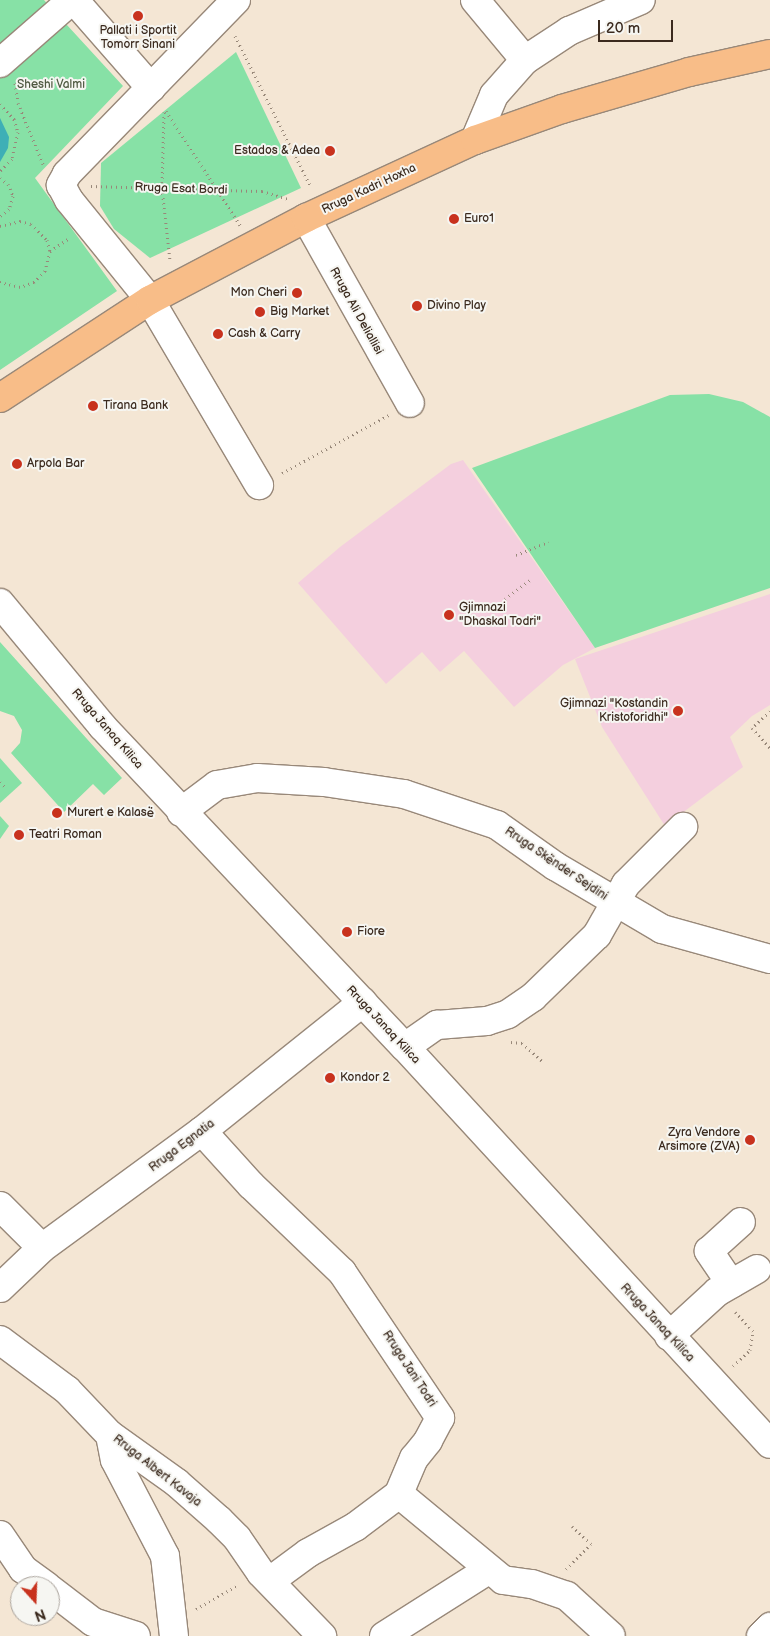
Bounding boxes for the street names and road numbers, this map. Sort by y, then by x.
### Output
street label: Rruga Kadri Hoxha [320,161,418,217]
street label: Rruga Esat Bordi [134,180,228,198]
street label: Rruga Ali Deliallisi [326,265,386,357]
street label: Rruga Janaq Kilica [68,686,146,772]
street label: Rruga Skënder Sejdini [502,824,610,904]
street label: Rruga Janaq Kilica [343,983,423,1067]
street label: Rruga Egnatia [146,1117,218,1175]
street label: Rruga Janaq Kilica [617,1281,697,1365]
street label: Rruga Jani Todri [379,1328,439,1410]
street label: Rruga Albert Kavaja [110,1432,204,1510]

